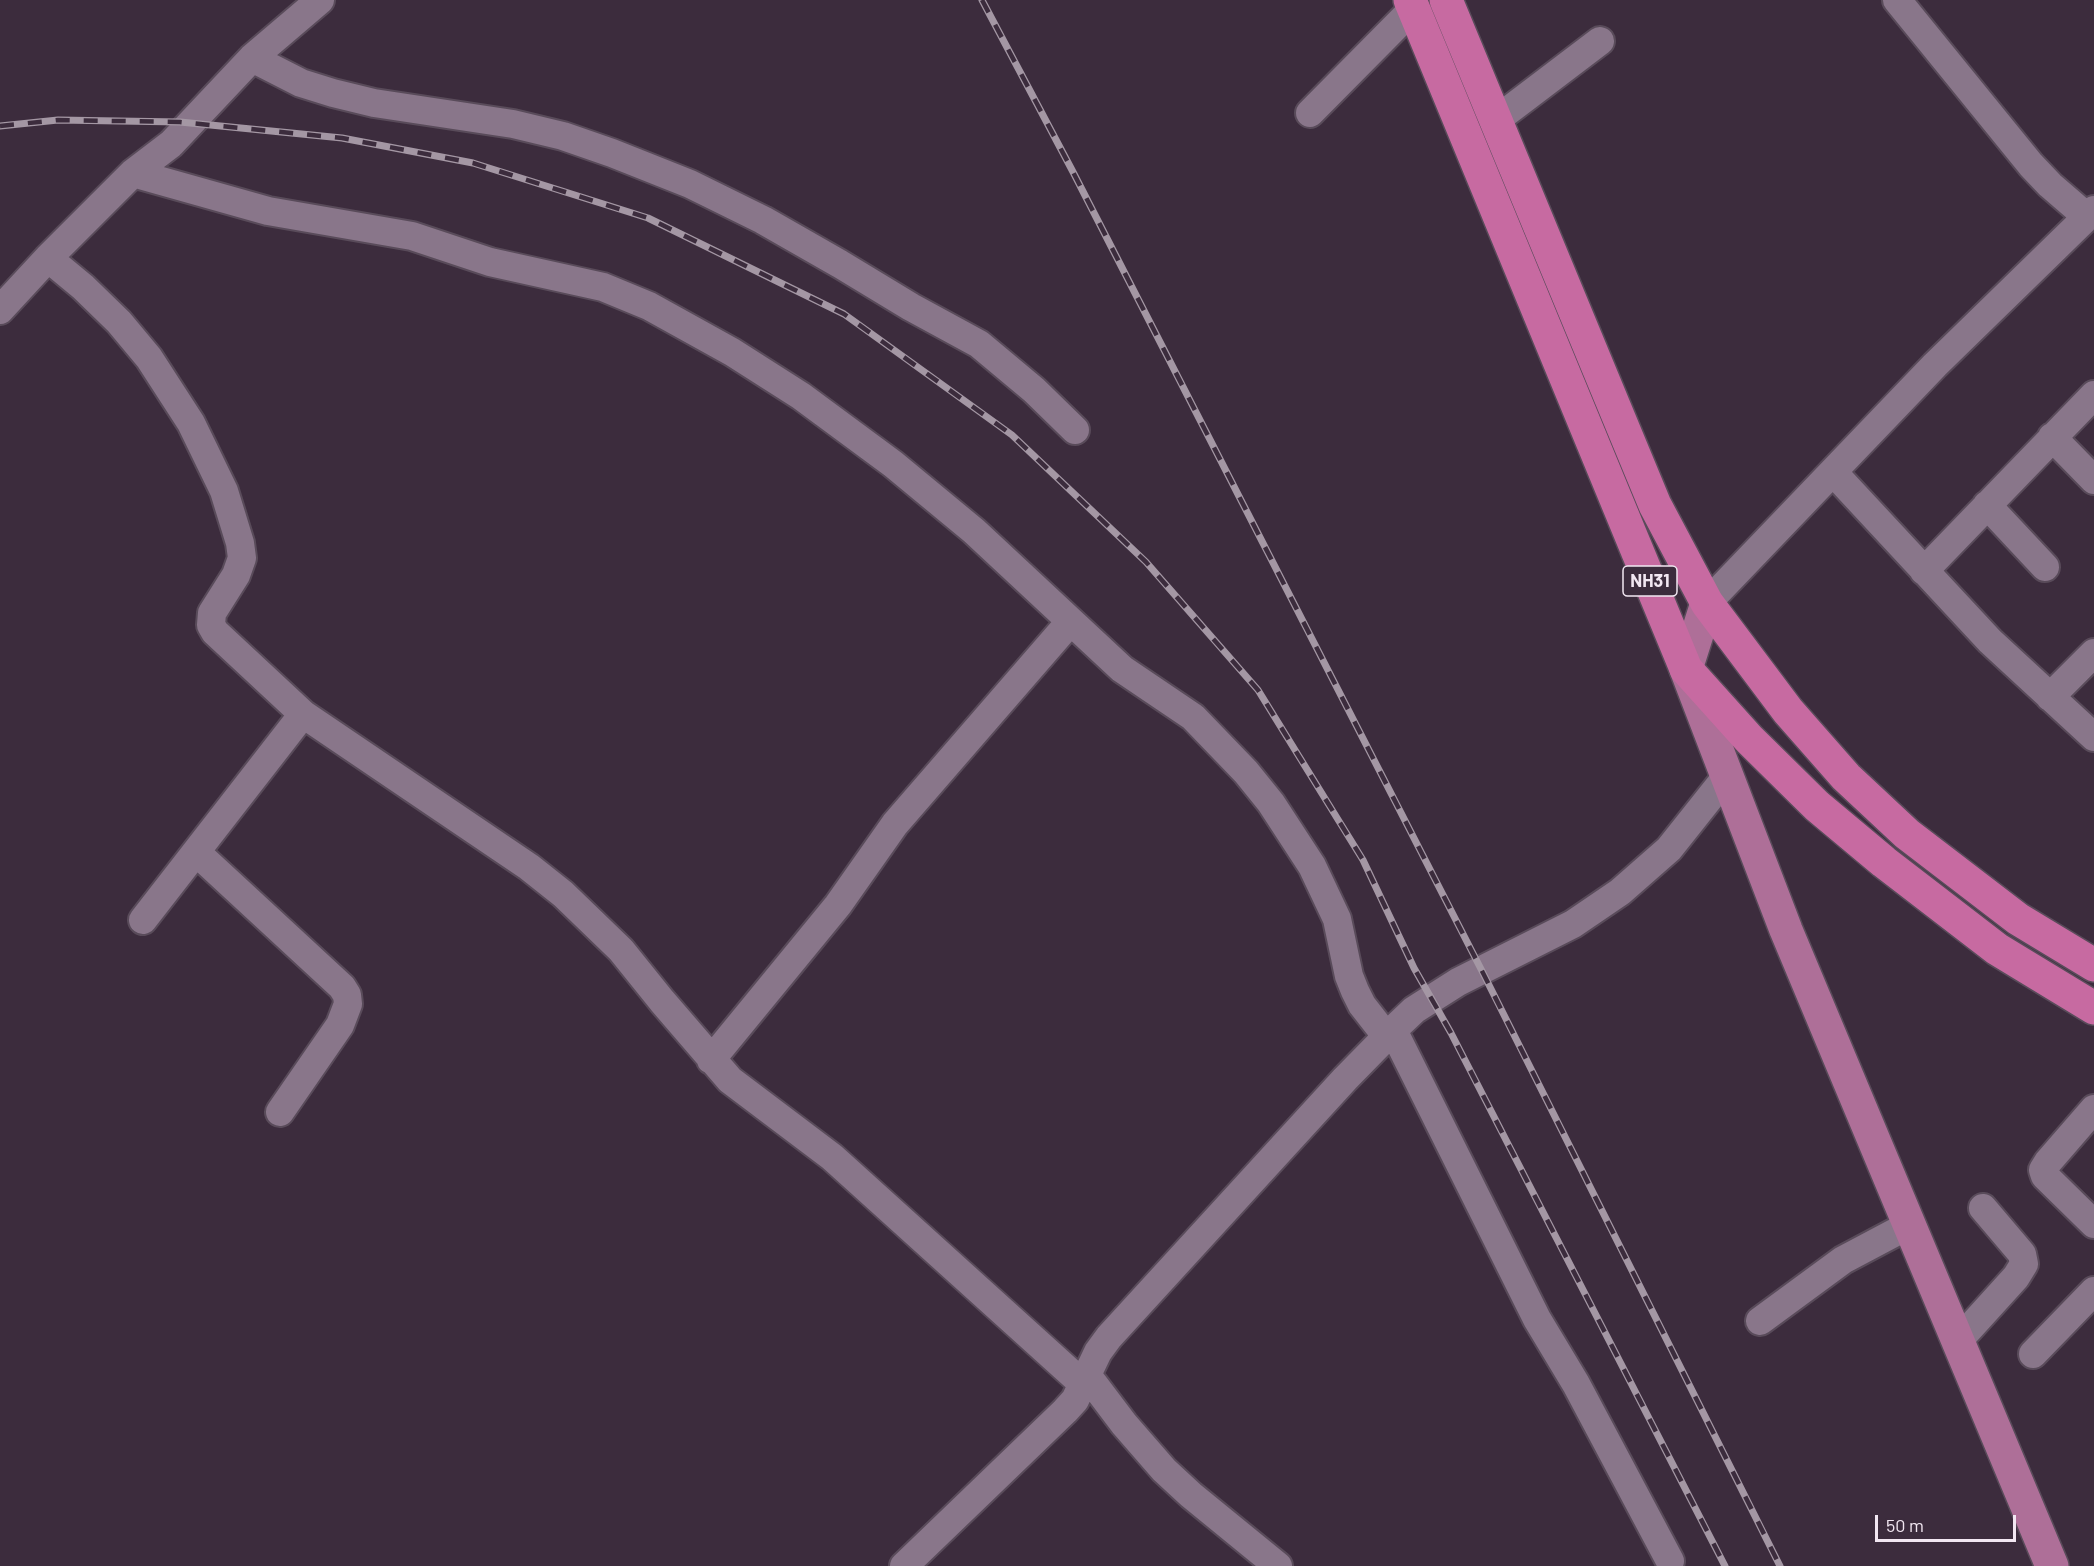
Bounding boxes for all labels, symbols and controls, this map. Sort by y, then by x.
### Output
road number: NH31 [1623,566,1677,596]
scale bar [1878,1503,2019,1541]
text: 50 m [1886,1514,1924,1536]

